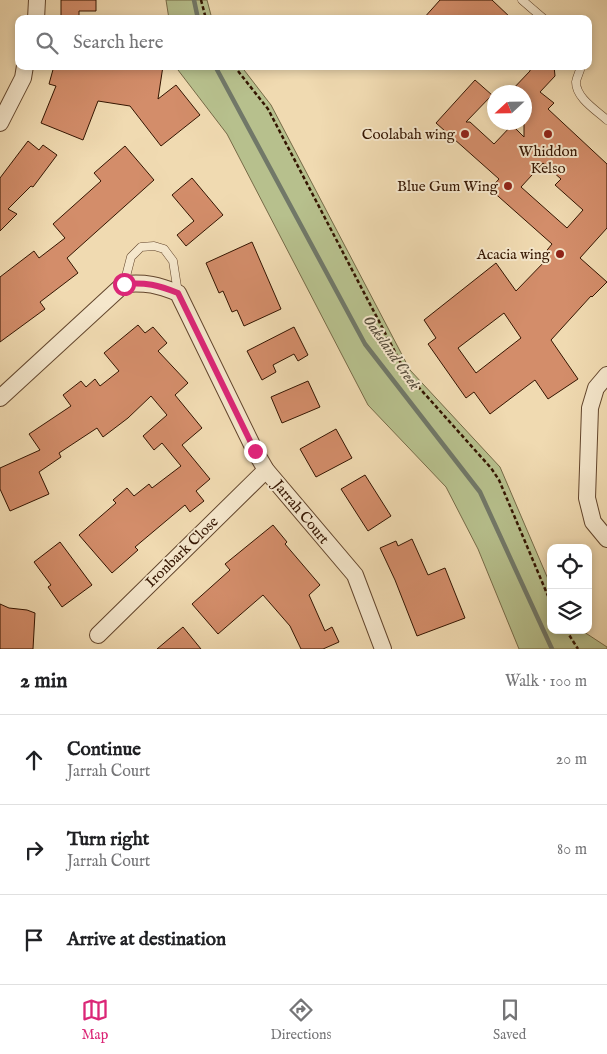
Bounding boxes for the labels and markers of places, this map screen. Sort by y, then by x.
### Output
place label: Coolabah wing [362,125,456,144]
marker: Coolabah wing [459,128,471,140]
marker: Whiddon Kelso [542,128,554,140]
place label: Whiddon Kelso [519,142,577,178]
place label: Blue Gum Wing [397,177,499,196]
marker: Blue Gum Wing [502,180,514,192]
place label: Acacia wing [476,245,551,264]
marker: Acacia wing [554,248,566,260]

